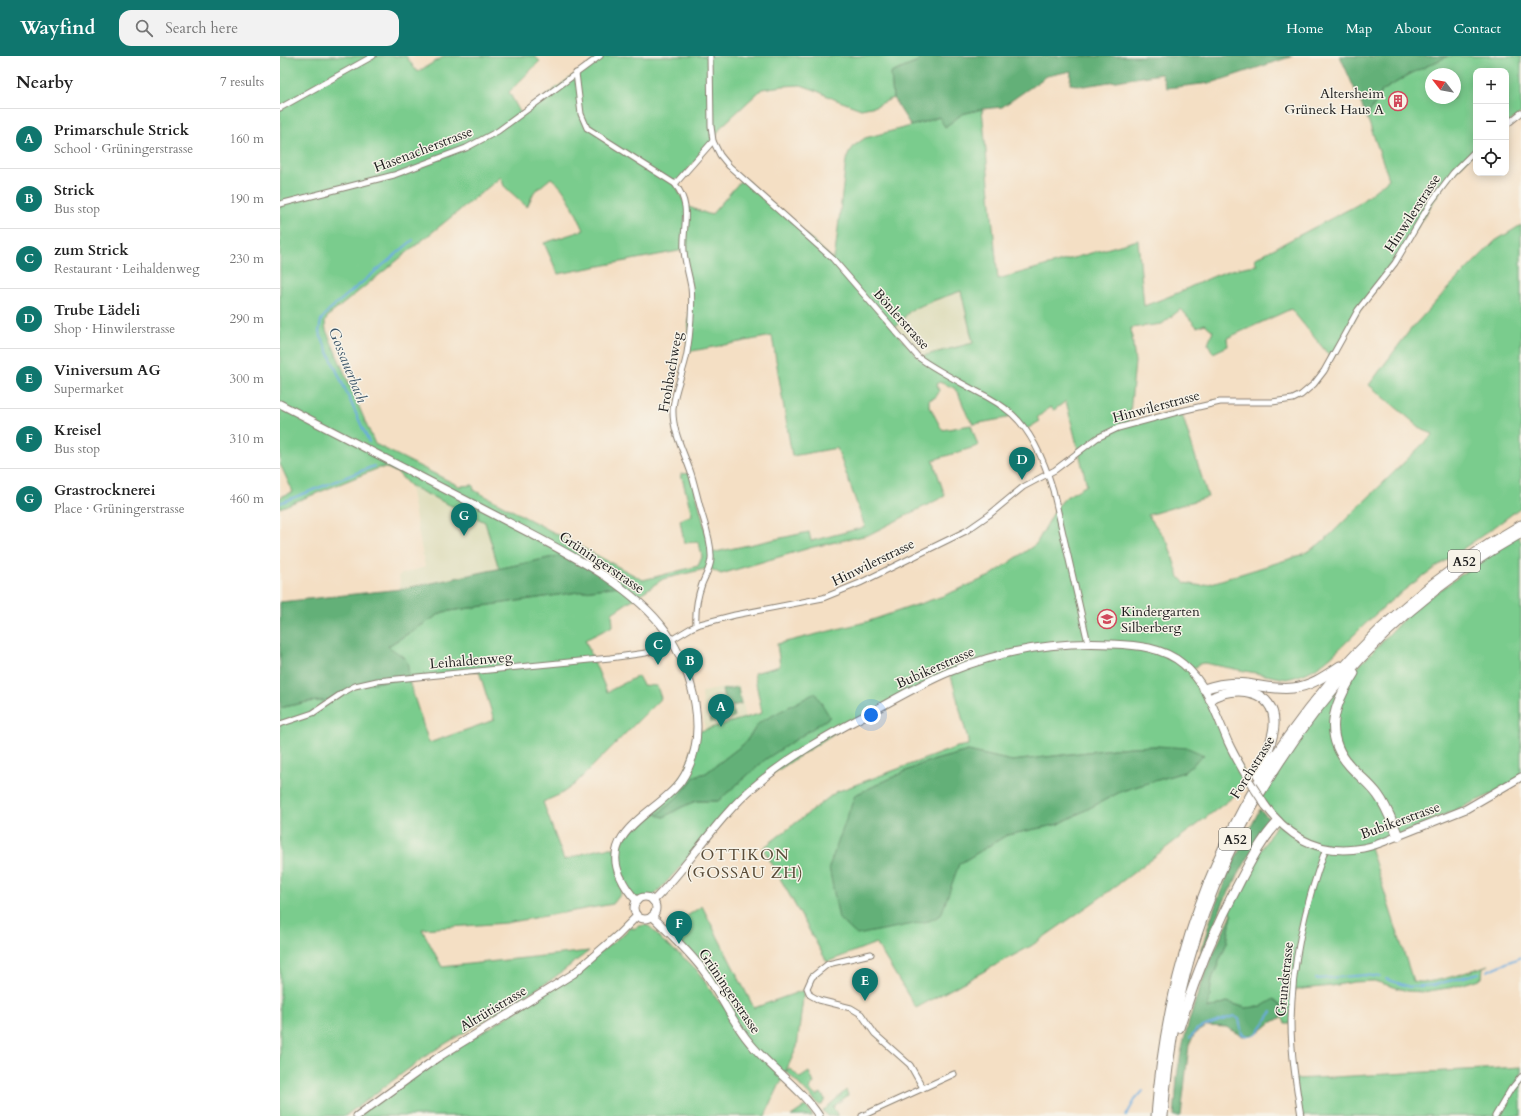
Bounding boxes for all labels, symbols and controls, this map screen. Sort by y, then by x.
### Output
search box [119,10,399,46]
text: Wayfind [20,15,95,41]
icon: search [133,17,155,39]
text: Search here [165,18,238,38]
text: Home [1286,19,1324,38]
text: Map [1346,19,1372,38]
text: About [1394,19,1431,38]
text: Contact [1453,19,1501,38]
north arrow [1425,68,1461,104]
map controls [1473,68,1509,176]
button: + [1473,68,1509,104]
text: Nearby [16,71,73,94]
text: 7 results [220,73,264,91]
place label: Altersheim Grüneck Haus A [1284,84,1384,119]
building icon: Altersheim Grüneck Haus A [1387,90,1409,112]
button: − [1473,104,1509,140]
text: Primarschule Strick [54,120,189,140]
street label: Hasenacherstrasse [371,122,475,177]
text: A [24,130,34,148]
text: 160 m [230,130,264,148]
text: School · Grüningerstrasse [54,140,193,158]
button: locate [1473,140,1509,176]
street label: Hinwilerstrasse [1380,170,1445,256]
text: Strick [54,180,95,200]
text: B [24,190,34,208]
text: 190 m [230,190,264,208]
text: Bus stop [54,200,100,218]
text: zum Strick [54,240,129,260]
text: C [24,250,34,268]
text: 230 m [230,250,264,268]
text: Restaurant · Leihaldenweg [54,260,200,278]
street label: Bönlerstrasse [869,285,934,354]
text: Trube Lädeli [54,300,140,320]
text: D [23,310,35,328]
text: 290 m [230,310,264,328]
text: Shop · Hinwilerstrasse [54,320,175,338]
water label: Gossauerbach [324,324,372,406]
street label: Frohbachweg [654,330,687,414]
text: Viniversum AG [54,360,161,380]
text: E [25,370,33,388]
text: 300 m [230,370,264,388]
text: Supermarket [54,380,124,398]
street label: Hinwilerstrasse [1110,386,1202,427]
text: Kreisel [54,420,101,440]
text: F [25,430,33,448]
text: 310 m [230,430,264,448]
text: Bus stop [54,440,100,458]
pin: D [1009,447,1035,480]
text: Grastrocknerei [54,480,156,500]
text: G [24,490,34,508]
text: 460 m [230,490,264,508]
text: Place · Grüningerstrasse [54,500,185,518]
pin: G [451,503,477,536]
street label: Grüningerstrasse [555,527,648,598]
street label: Hinwilerstrasse [829,534,918,591]
road number: A52 [1448,550,1480,572]
place label: Kindergarten Silberberg [1121,602,1200,637]
school or university icon: Kindergarten Silberberg [1096,608,1118,630]
pin: C [645,632,671,665]
street label: Bubikerstrasse [893,642,977,693]
street label: Leihaldenweg [429,647,513,674]
pin: B [677,648,703,681]
pin: A [708,694,734,727]
your location [861,705,881,725]
street label: Forchstrasse [1226,732,1279,802]
street label: Bubikerstrasse [1358,797,1443,844]
road number: A52 [1219,828,1251,850]
district label: OTTIKON (GOSSAU ZH) [686,844,804,884]
pin: F [666,911,692,944]
street label: Grundstrasse [1271,941,1298,1017]
street label: Grüningerstrasse [694,945,765,1038]
pin: E [852,968,878,1001]
street label: Altrütistrasse [456,981,530,1036]

